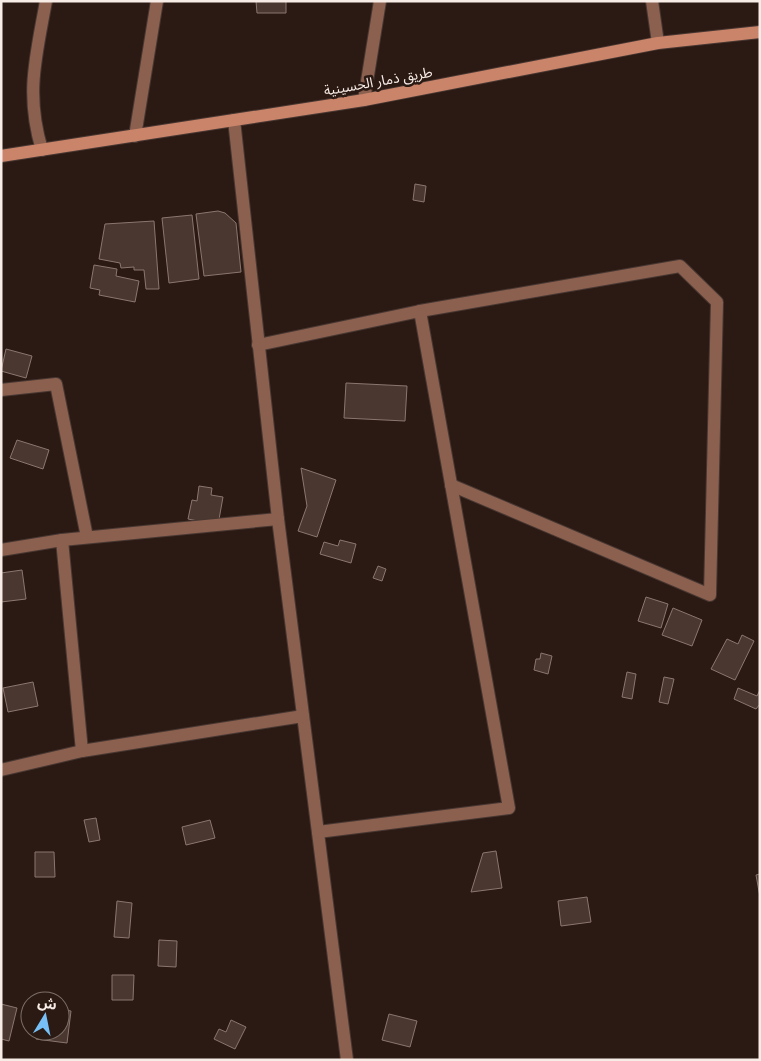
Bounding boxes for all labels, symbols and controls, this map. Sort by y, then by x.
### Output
street label: طريق ذمار الحسينية [322,64,434,100]
north arrow [20,991,70,1041]
text: ش [36,994,58,1013]

